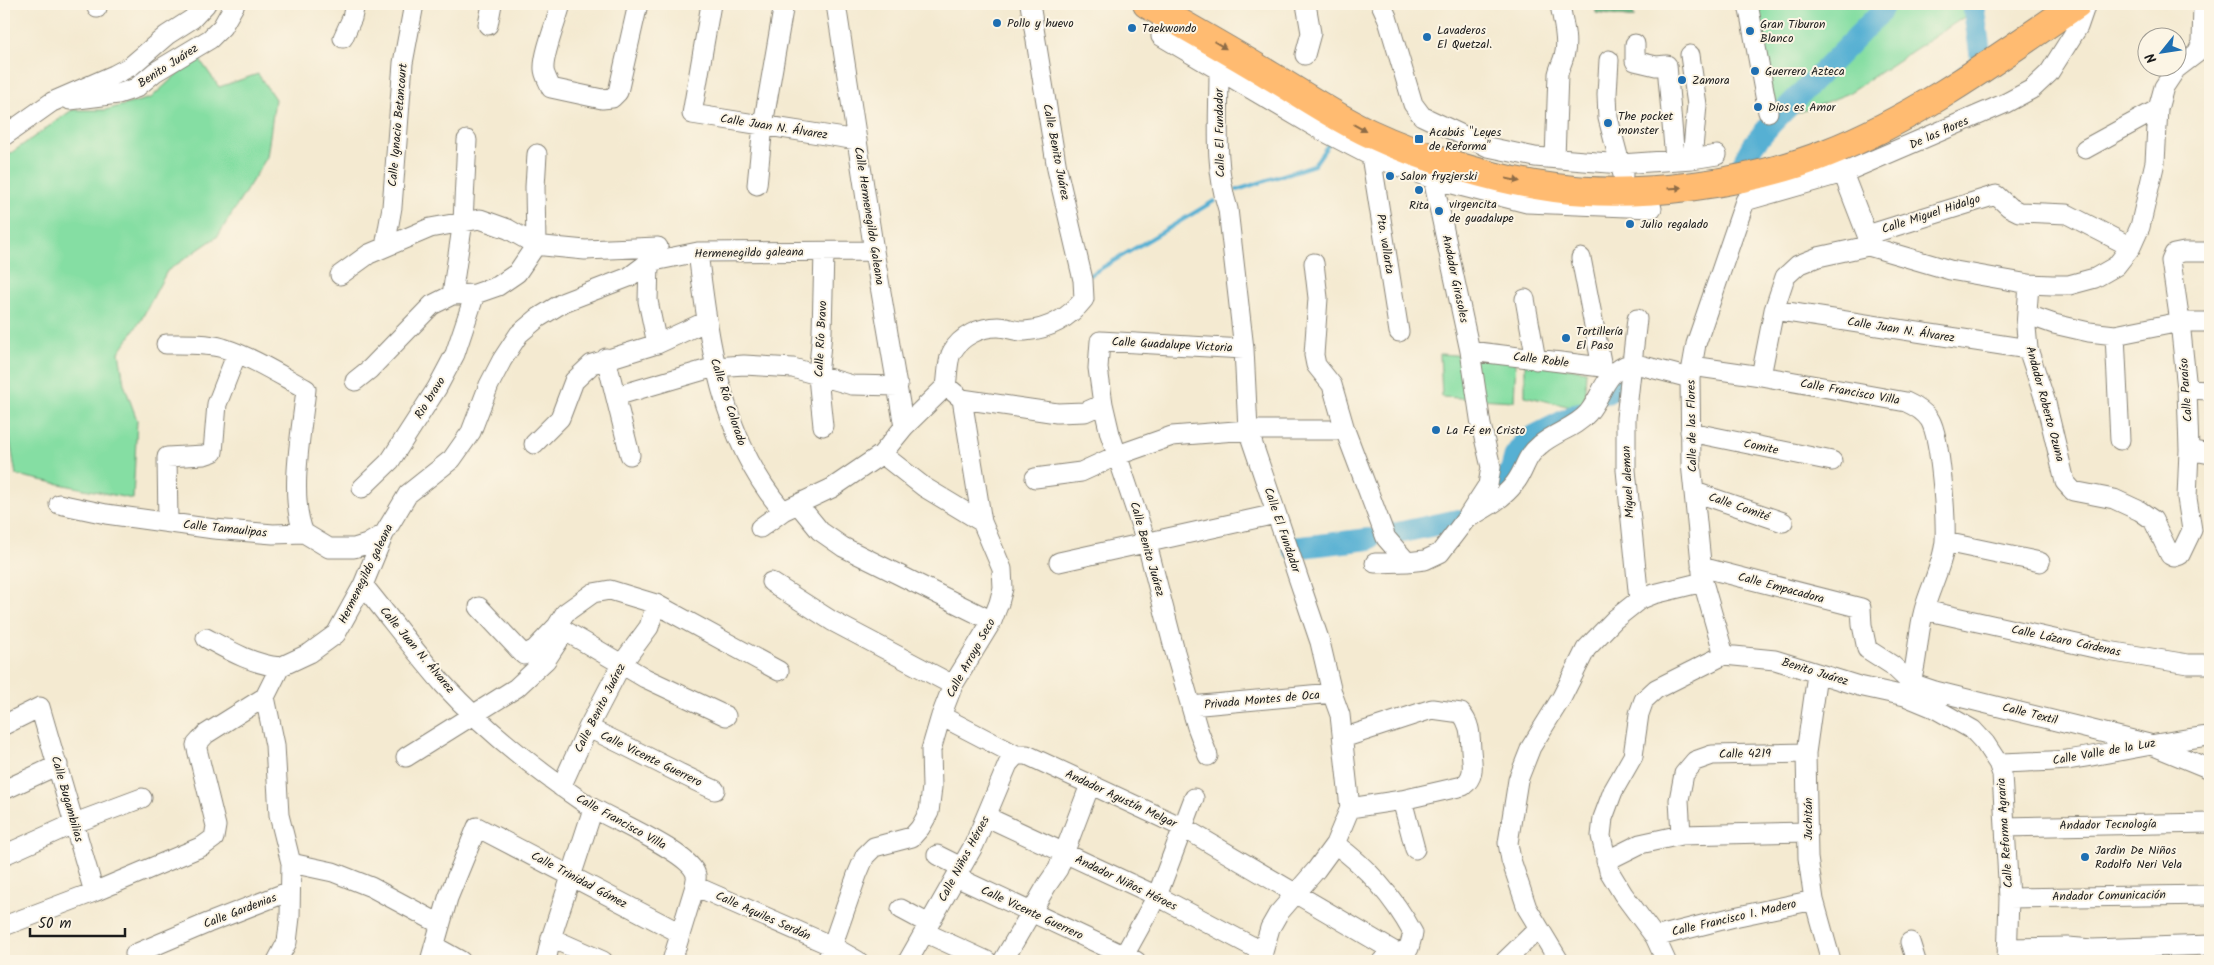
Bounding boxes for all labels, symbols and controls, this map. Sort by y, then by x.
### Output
place label: Pollo y huevo [1007,14,1074,33]
place label: Gran Tiburon Blanco [1760,15,1825,48]
marker: Pollo y huevo [991,17,1003,29]
place label: Taekwondo [1142,19,1196,38]
place label: Lavaderos El Quetzal. [1437,21,1492,54]
marker: Taekwondo [1126,22,1138,34]
marker: Gran Tiburon Blanco [1744,25,1756,37]
north arrow [2136,28,2186,78]
marker: Lavaderos El Quetzal. [1421,31,1433,43]
street label: Benito Juárez [134,39,202,93]
one-way arrow [1213,41,1226,50]
text: N [2140,49,2163,67]
street label: Calle Ignacio Betancourt [383,62,413,187]
place label: Guerrero Azteca [1765,62,1845,81]
marker: Guerrero Azteca [1749,65,1761,77]
place label: Zamora [1692,71,1730,90]
marker: Zamora [1676,74,1688,86]
street label: Calle El Fundador [1210,87,1230,178]
place label: Dios es Amor [1768,98,1837,117]
marker: Dios es Amor [1752,101,1764,113]
street label: Calle Benito Juárez [1037,102,1075,202]
place label: The pocket monster [1618,107,1674,140]
street label: Calle Juan N. Álvarez [719,109,829,145]
street label: De las flores [1906,112,1972,154]
marker: The pocket monster [1602,117,1614,129]
place label: Acabús "Leyes de Reforma" [1429,123,1501,156]
one-way arrow [1352,124,1367,132]
marker: Acabús "Leyes de Reforma" [1413,133,1425,145]
street label: Calle Hermenegildo Galeana [849,145,889,287]
place label: Salon fryzjerski [1400,167,1478,186]
marker: Salon fryzjerski [1384,170,1396,182]
one-way arrow [1506,176,1522,184]
one-way arrow [1667,183,1683,191]
marker: Rita [1413,184,1425,196]
street label: Calle Miguel Hidalgo [1879,189,1983,239]
place label: virgencita de guadalupe [1449,195,1514,228]
place label: Rita [1409,196,1429,215]
marker: virgencita de guadalupe [1433,205,1445,217]
street label: Pto. vallarta [1371,213,1399,276]
place label: Julio regalado [1640,215,1708,234]
marker: Julio regalado [1624,218,1636,230]
street label: Andador Girasoles [1436,233,1474,325]
street label: Hermenegildo galeana [694,243,804,263]
street label: Calle Río Bravo [810,300,832,378]
street label: Calle Juan N. Álvarez [1846,312,1956,348]
place label: Tortillería El Paso [1576,322,1623,355]
street label: Calle Guadalupe Victoria [1111,332,1233,358]
marker: Tortillería El Paso [1560,332,1572,344]
street label: Andador Roberto Ozuna [2020,344,2070,464]
street label: Calle Roble [1512,347,1571,373]
street label: Calle Río Colorado [705,356,751,448]
street label: Calle Paraíso [2174,357,2198,423]
street label: Rio bravo [410,373,450,423]
street label: Calle Francisco Villa [1799,374,1902,410]
street label: Calle de las Flores [1682,379,1702,473]
place label: La Fé en Cristo [1446,421,1525,440]
marker: La Fé en Cristo [1430,424,1442,436]
street label: Comite [1742,434,1781,460]
street label: Miguel aleman [1617,445,1639,519]
street label: Calle El Fundador [1259,485,1306,576]
street label: Calle Comité [1706,488,1773,527]
street label: Calle Benito Juárez [1124,499,1170,599]
street label: Calle Tamaulipas [182,515,268,543]
street label: Hermenegildo galeana [334,520,399,627]
street label: Calle Empacadora [1736,567,1827,609]
street label: Calle Juan N. Álvarez [375,602,459,698]
street label: Calle Arroyo Seco [941,615,1001,701]
street label: Calle Lázaro Cárdenas [2009,620,2123,662]
street label: Benito Juárez [1779,653,1851,691]
street label: Calle Benito Juárez [569,660,631,756]
street label: Privada Montes de Oca [1203,685,1321,715]
street label: Calle Textil [2000,698,2060,730]
street label: Calle Vicente Guerrero [597,726,705,792]
street label: Calle Valle de la Luz [2051,734,2157,770]
street label: Calle 4219 [1719,744,1771,764]
street label: Calle Bugambilias [46,754,88,844]
street label: Andador Agustín Melgar [1062,765,1181,834]
street label: Calle Reforma Agraria [1992,777,2018,889]
street label: Calle Francisco Villa [572,789,670,855]
street label: Juchitán [1799,798,1818,840]
street label: Calle Niños Héroes [933,813,995,905]
street label: Andador Tecnología [2059,815,2157,835]
place label: Jardin De Niños Rodolfo Neri Vela [2095,841,2182,874]
street label: Calle Trinidad Gómez [527,847,631,913]
street label: Andador Niños Héroes [1072,850,1180,916]
marker: Jardin De Niños Rodolfo Neri Vela [2079,851,2091,863]
street label: Calle Vicente Guerrero [978,881,1086,945]
street label: Calle Aquiles Serdán [712,886,814,946]
street label: Andador Comunicación [2052,886,2166,906]
street label: Calle Gardenias [201,888,279,934]
street label: Calle Francisco I. Madero [1670,894,1798,942]
scale bar [30,905,125,937]
text: 50 m [38,912,72,936]

